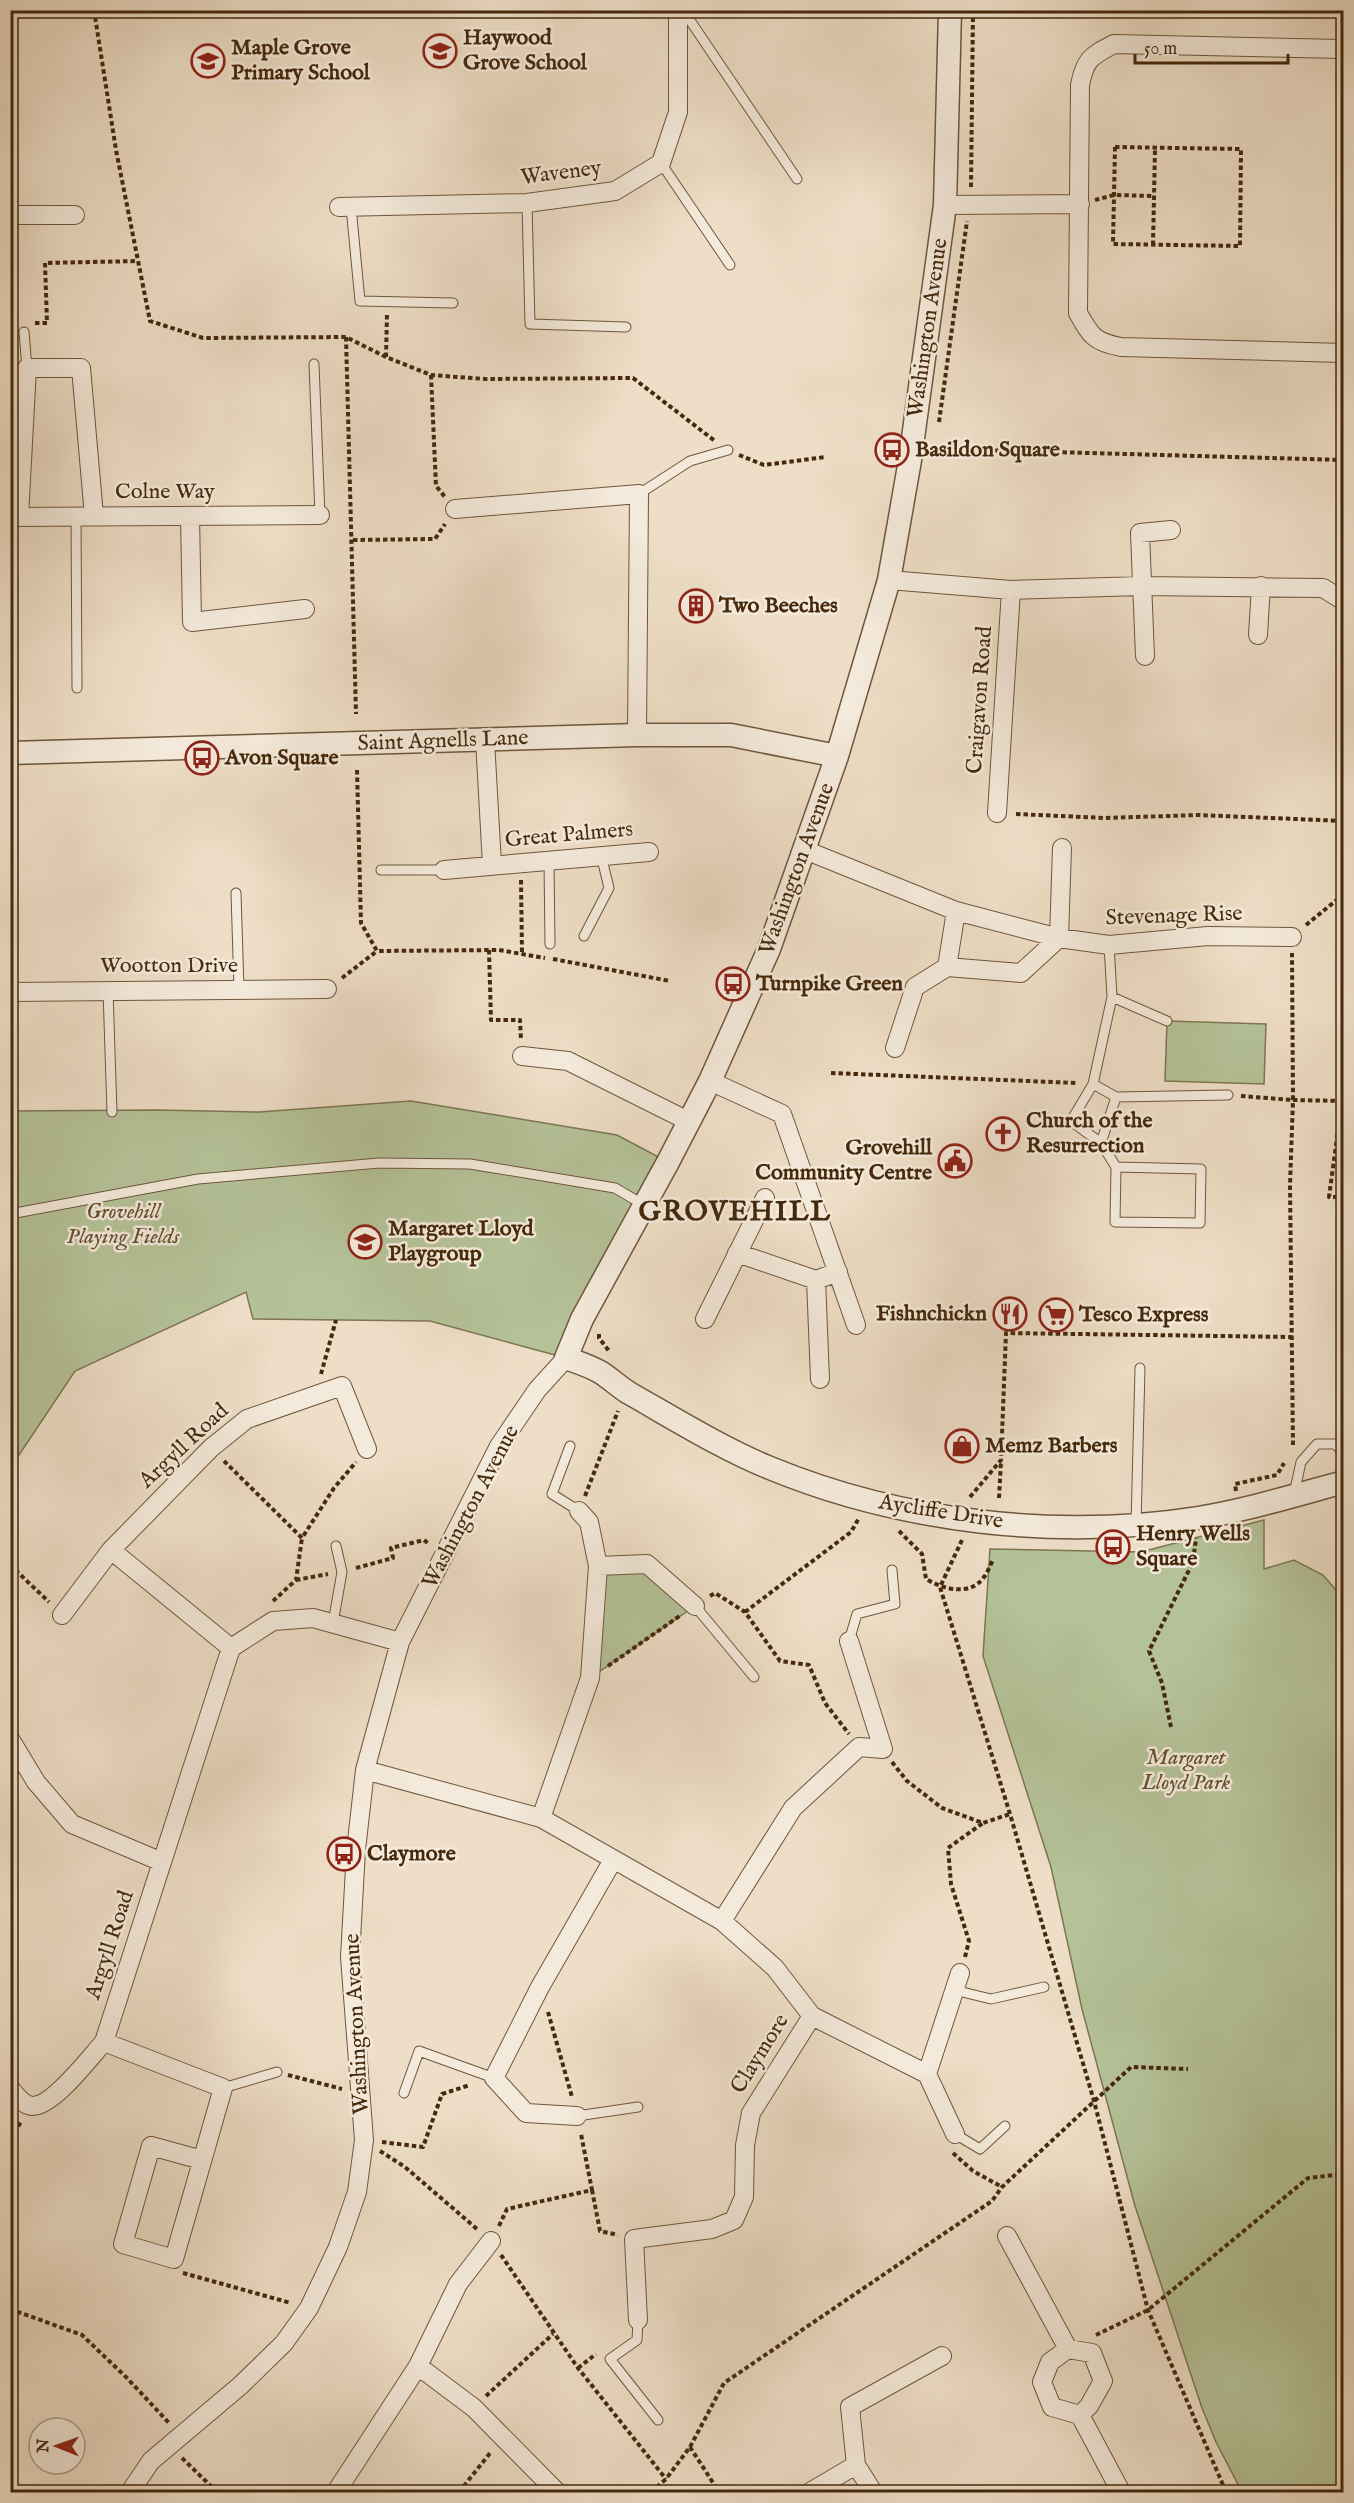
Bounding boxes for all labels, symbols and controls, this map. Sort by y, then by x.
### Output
place label: Haywood Grove School [463,24,588,77]
scale bar [1135,27,1288,65]
school or university icon: Haywood Grove School [422,33,458,69]
place label: Maple Grove Primary School [231,34,371,87]
text: 50 m [1144,38,1177,61]
school or university icon: Maple Grove Primary School [190,43,226,79]
street label: Waveney [519,154,603,192]
street label: Washington Avenue [902,236,954,420]
bus stop icon: Basildon Square [874,432,910,468]
place label: Basildon Square [915,436,1060,464]
street label: Colne Way [115,478,215,506]
building icon: Two Beeches [678,588,714,624]
place label: Two Beeches [718,592,838,620]
street label: Craigavon Road [961,625,999,775]
street label: Saint Agnells Lane [357,724,529,758]
bus stop icon: Avon Square [184,740,220,776]
place label: Avon Square [224,744,339,772]
street label: Washington Avenue [753,779,841,959]
street label: Great Palmers [504,815,634,855]
street label: Stevenage Rise [1105,900,1243,932]
street label: Wootton Drive [100,952,238,980]
bus stop icon: Turnpike Green [715,966,751,1002]
place label: Turnpike Green [755,970,903,998]
place label: Church of the Resurrection [1026,1107,1153,1160]
church icon: Church of the Resurrection [985,1116,1021,1152]
place label: Grovehill Community Centre [755,1134,933,1187]
public building icon: Grovehill Community Centre [937,1143,973,1179]
district label: GROVEHILL [639,1195,831,1230]
park label: Grovehill Playing Fields [67,1198,180,1251]
place label: Margaret Lloyd Playgroup [388,1215,535,1268]
school or university icon: Margaret Lloyd Playgroup [347,1224,383,1260]
restaurant icon: Fishnchickn [992,1296,1028,1332]
supermarket icon: Tesco Express [1038,1297,1074,1333]
place label: Fishnchickn [876,1300,987,1328]
place label: Tesco Express [1078,1301,1209,1329]
street label: Argyll Road [132,1397,235,1495]
street label: Washington Avenue [416,1420,526,1594]
shop icon: Memz Barbers [944,1428,980,1464]
place label: Memz Barbers [985,1432,1118,1460]
street label: Aycliffe Drive [876,1488,1005,1536]
place label: Henry Wells Square [1136,1520,1250,1573]
bus stop icon: Henry Wells Square [1095,1529,1131,1565]
park label: Margaret Lloyd Park [1141,1744,1230,1797]
bus stop icon: Claymore [326,1836,362,1872]
place label: Claymore [367,1840,456,1868]
street label: Argyll Road [79,1887,141,2004]
street label: Washington Avenue [338,1933,376,2115]
street label: Claymore [725,2009,795,2099]
north arrow [27,2416,87,2476]
text: N [34,2439,54,2454]

